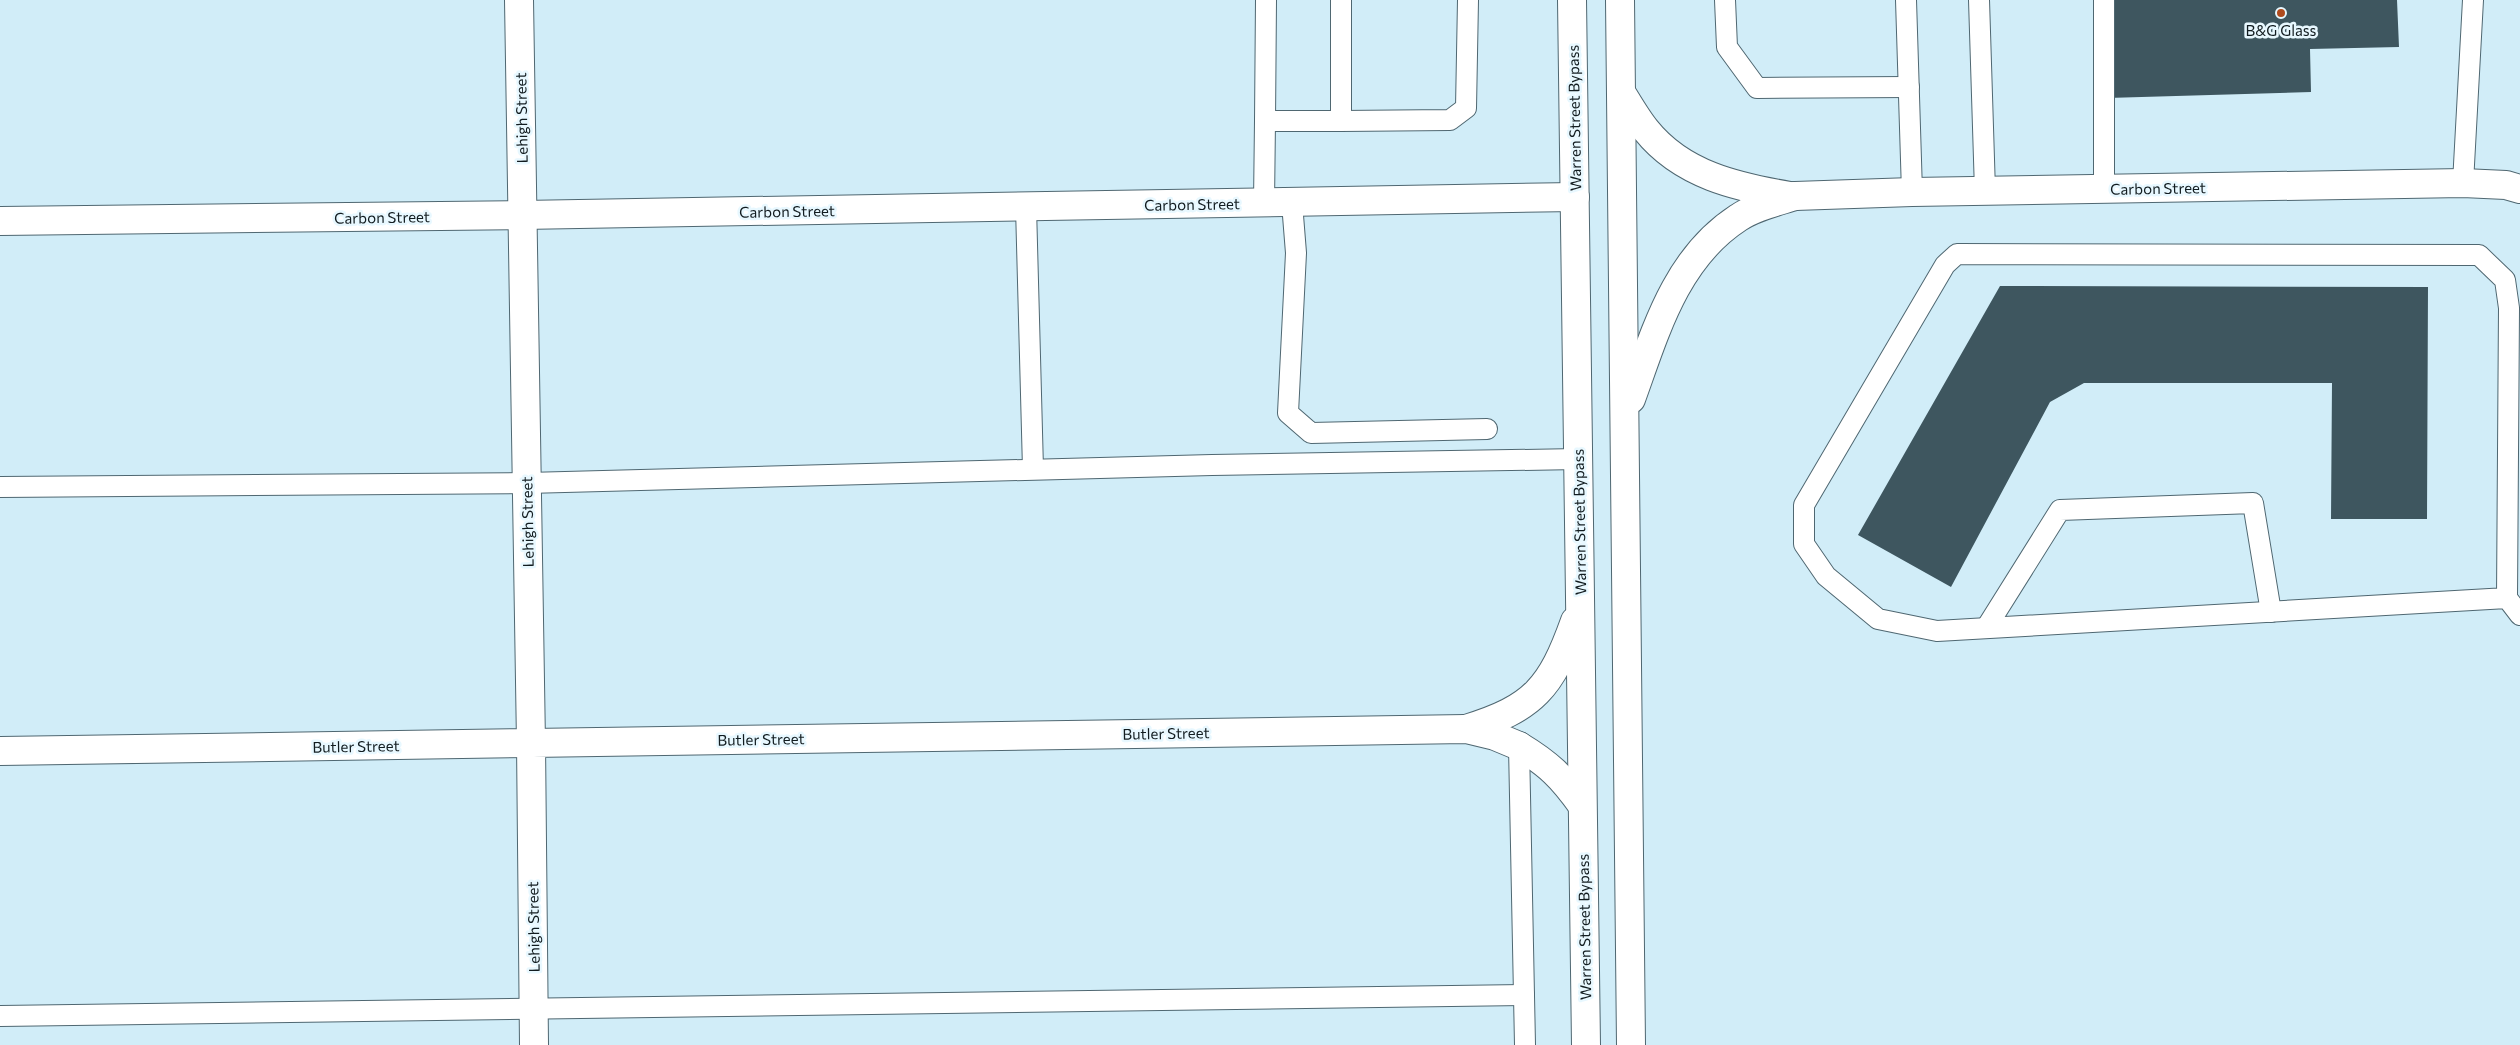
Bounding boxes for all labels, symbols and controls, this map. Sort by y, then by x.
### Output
marker: B&G Glass [2275,7,2287,19]
place label: B&G Glass [2246,21,2317,39]
street label: Warren Street Bypass [1564,44,1584,191]
street label: Lehigh Street [511,72,531,164]
street label: Carbon Street [2110,178,2206,198]
street label: Carbon Street [1144,194,1240,214]
street label: Carbon Street [739,201,835,221]
street label: Carbon Street [334,207,430,227]
street label: Warren Street Bypass [1569,448,1589,595]
street label: Lehigh Street [517,476,537,568]
street label: Butler Street [1122,723,1210,743]
street label: Butler Street [717,729,805,749]
street label: Butler Street [312,736,400,756]
street label: Warren Street Bypass [1574,853,1594,1000]
street label: Lehigh Street [523,881,543,973]

